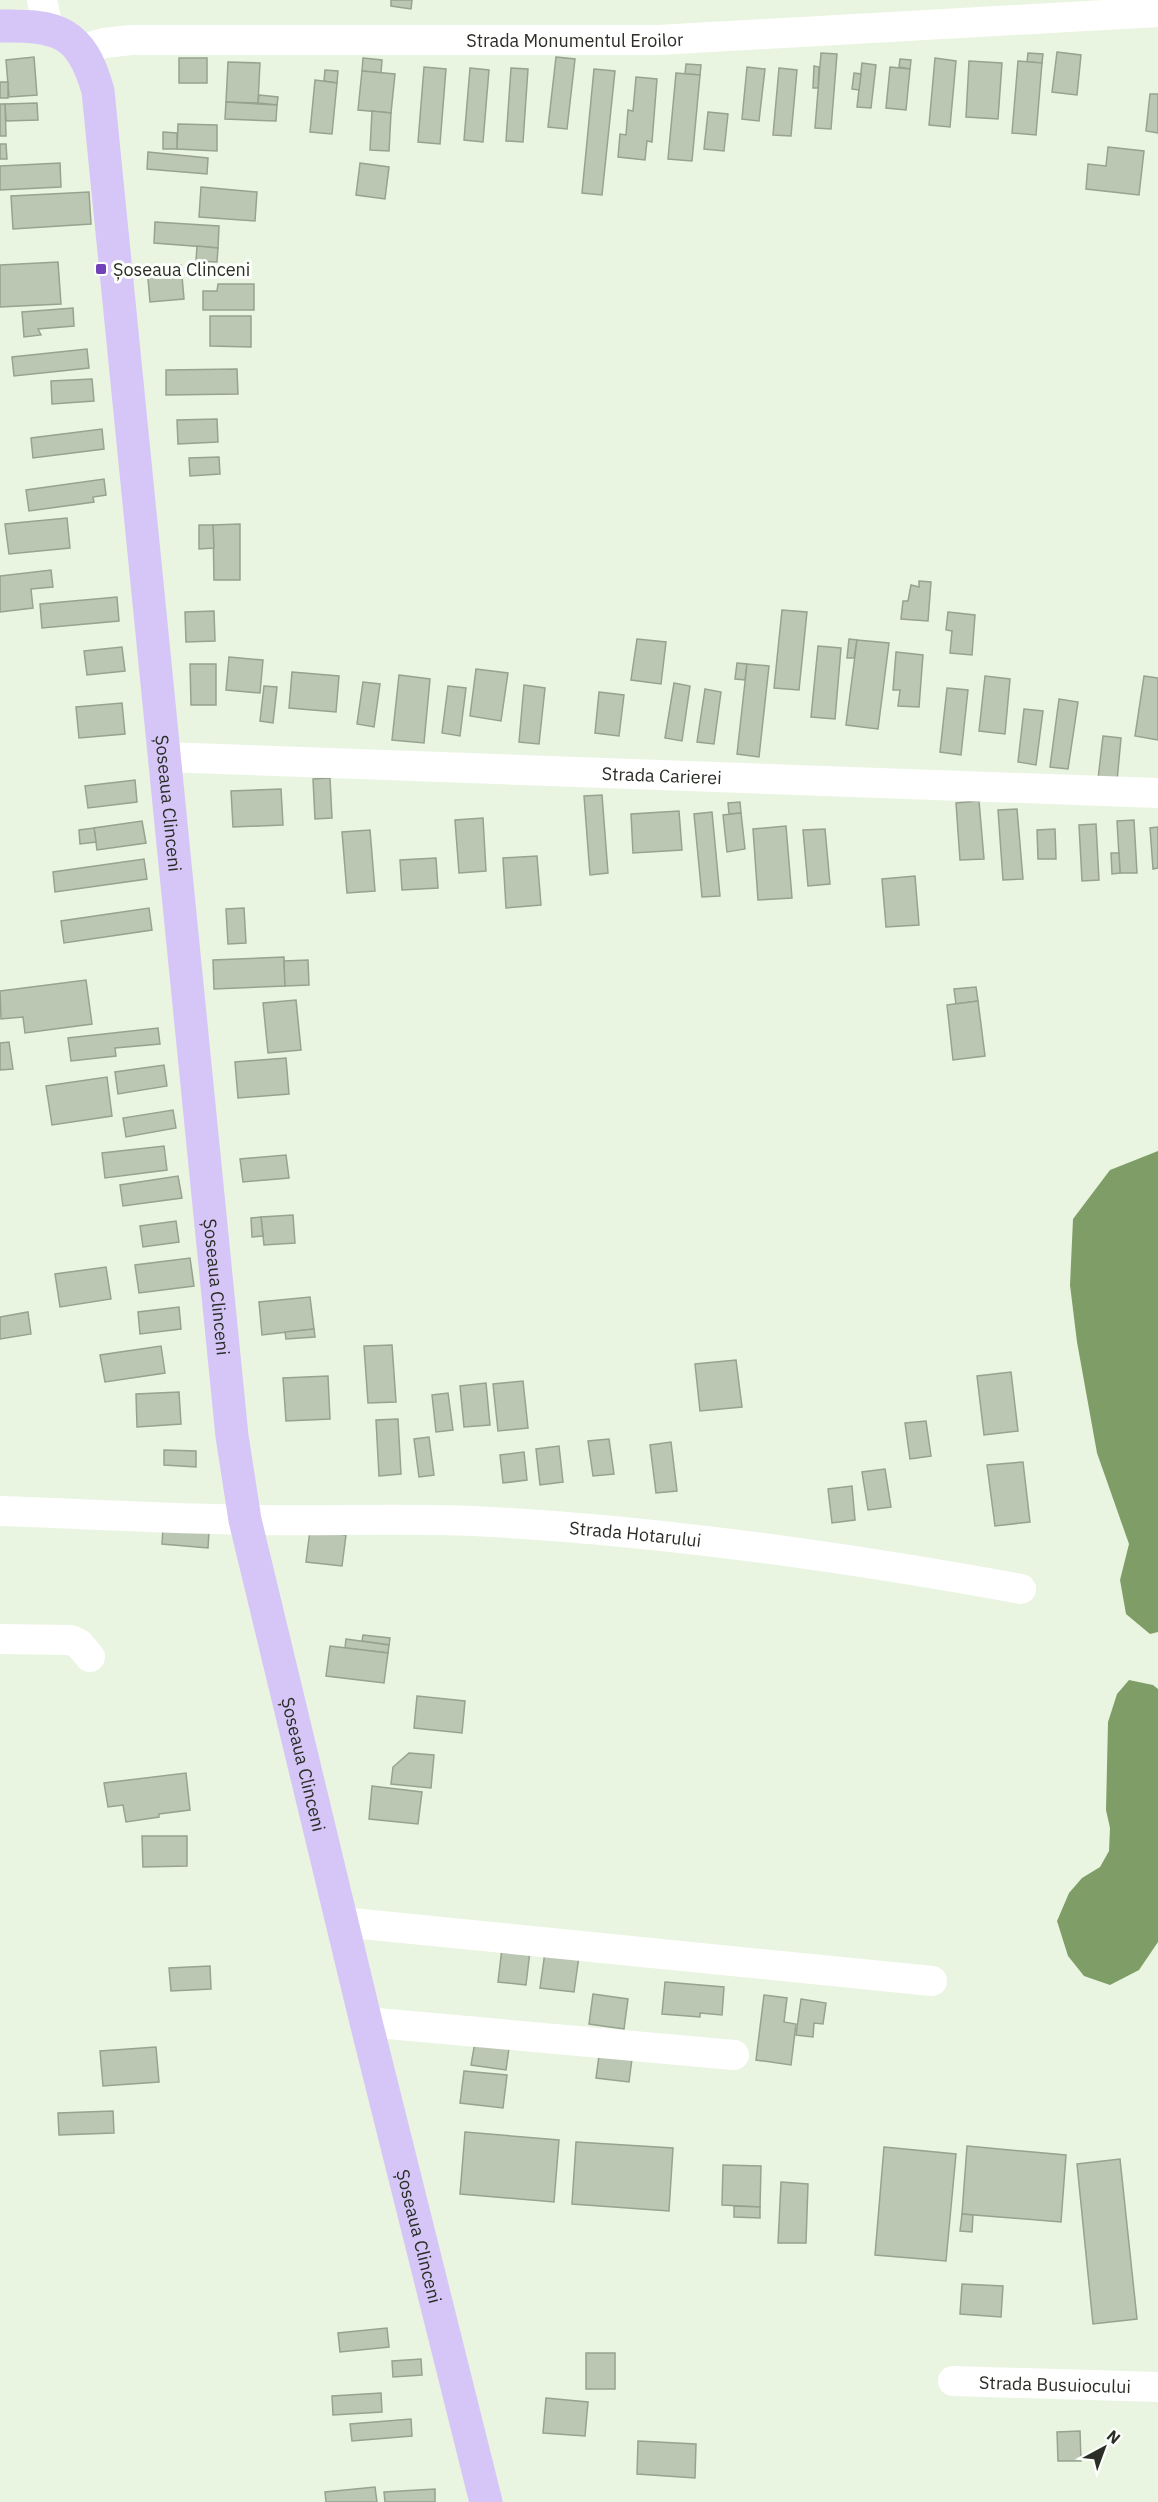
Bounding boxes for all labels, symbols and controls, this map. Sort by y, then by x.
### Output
street label: Strada Monumentul Eroilor [466,27,684,52]
place label: Șoseaua Clinceni [113,258,250,281]
marker: Șoseaua Clinceni [94,262,108,276]
street label: Șoseaua Clinceni [151,734,187,873]
street label: Strada Carierei [601,761,722,789]
street label: Șoseaua Clinceni [199,1217,235,1356]
street label: Strada Hotarului [568,1516,703,1552]
street label: Șoseaua Clinceni [277,1695,331,1834]
street label: Șoseaua Clinceni [392,2167,447,2306]
street label: Strada Busuiocului [979,2370,1131,2398]
north arrow [1074,2418,1134,2478]
text: N [1103,2425,1125,2448]

